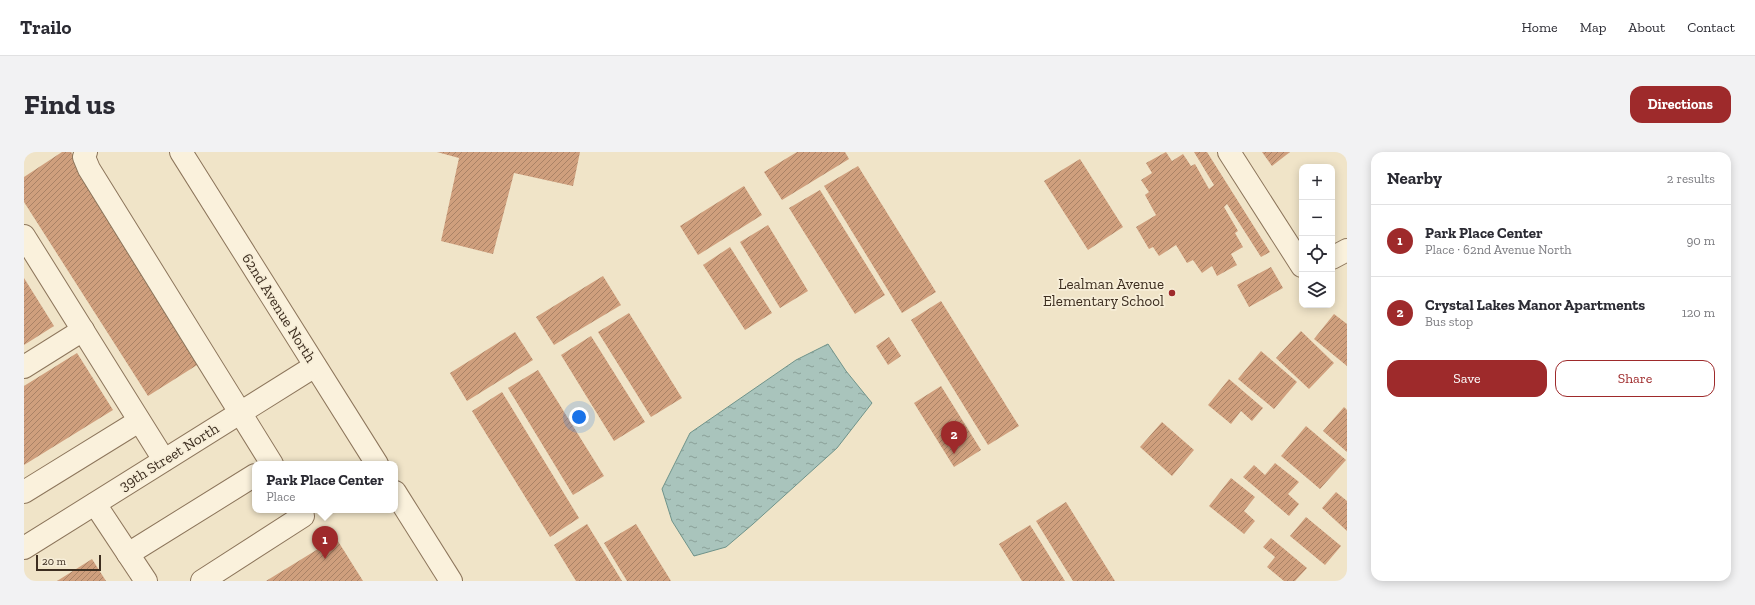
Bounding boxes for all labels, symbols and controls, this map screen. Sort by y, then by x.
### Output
text: Trailo [20,16,71,39]
text: Home [1522,19,1558,36]
text: Map [1580,19,1606,36]
text: About [1628,19,1665,36]
text: Contact [1687,19,1735,36]
button: Directions [1630,86,1731,123]
text: Find us [24,88,115,121]
map controls [1299,164,1335,308]
button: + [1299,164,1335,200]
text: Nearby [1387,168,1442,188]
text: 2 results [1667,171,1715,186]
button: − [1299,200,1335,236]
text: Park Place Center [1425,224,1543,242]
text: 1 [1397,233,1403,248]
text: 90 m [1686,233,1715,248]
button: locate [1299,236,1335,272]
text: Place · 62nd Avenue North [1425,242,1571,257]
street label: 62nd Avenue North [238,250,320,366]
button: layers [1299,272,1335,308]
place label: Lealman Avenue Elementary School [1043,275,1164,310]
marker: Lealman Avenue Elementary School [1167,288,1177,298]
text: Crystal Lakes Manor Apartments [1425,296,1645,314]
text: 2 [1397,305,1403,320]
text: 120 m [1682,305,1715,320]
text: Bus stop [1425,314,1473,329]
button: Save [1387,360,1547,397]
button: Share [1555,360,1715,397]
your location [569,407,589,427]
street label: 39th Street North [116,419,223,495]
pin: 2 [941,421,967,454]
popup [252,461,398,513]
text: Park Place Center [266,471,384,489]
text: Place [266,489,295,504]
pin: 1 [312,526,338,559]
scale bar [36,553,101,572]
text: 20 m [42,555,66,568]

